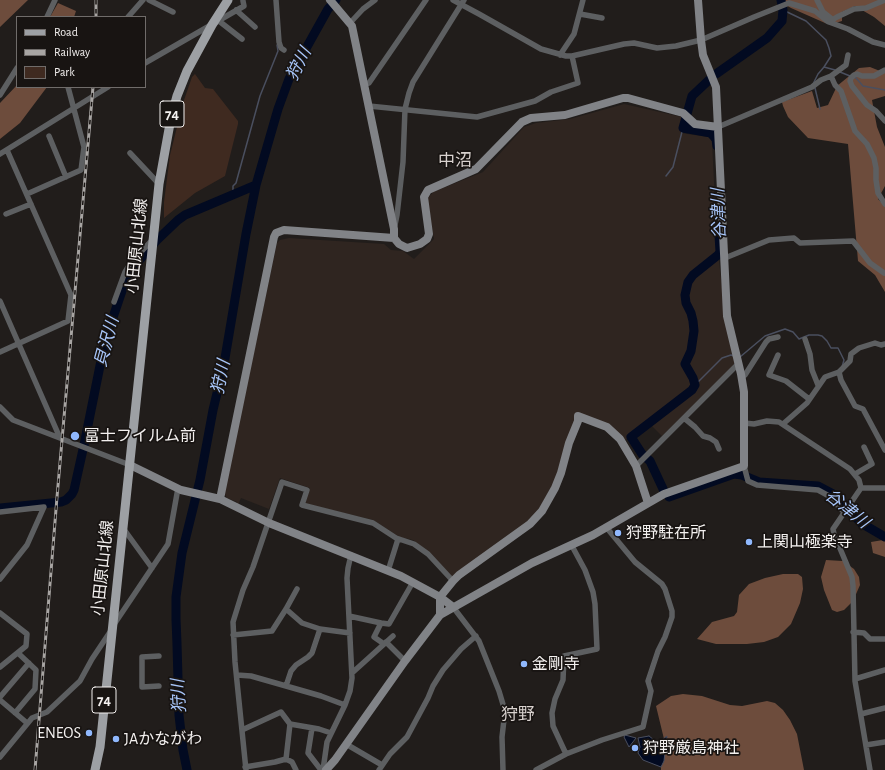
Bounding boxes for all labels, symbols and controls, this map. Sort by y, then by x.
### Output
legend [16,16,146,88]
text: Road [54,26,78,38]
water label: 狩川 [282,44,316,84]
text: Railway [54,46,90,58]
text: Park [54,66,75,78]
road number: 74 [160,101,184,127]
district label: 中沼 [438,151,472,171]
water label: 谷津川 [708,188,730,240]
street label: 小田原山北線 [122,197,152,295]
water label: 貝沢川 [91,315,123,369]
water label: 狩川 [207,358,235,396]
place label: 富士フイルム前 [84,426,196,446]
marker: 富士フイルム前 [69,430,81,442]
water label: 谷津川 [821,485,873,533]
street label: 小田原山北線 [88,519,118,617]
place label: 狩野駐在所 [626,523,706,543]
marker: 狩野駐在所 [613,528,623,538]
place label: 上関山極楽寺 [757,532,853,552]
marker: 上関山極楽寺 [744,537,754,547]
place label: 金剛寺 [532,654,580,674]
marker: 金剛寺 [519,659,529,669]
water label: 狩川 [168,678,190,714]
road number: 74 [92,687,116,713]
district label: 狩野 [501,705,535,725]
place label: ENEOS [37,723,81,743]
marker: ENEOS [84,728,94,738]
place label: JAかながわ [124,729,202,749]
marker: JAかながわ [111,734,121,744]
place label: 狩野厳島神社 [643,738,739,758]
marker: 狩野厳島神社 [630,743,640,753]

